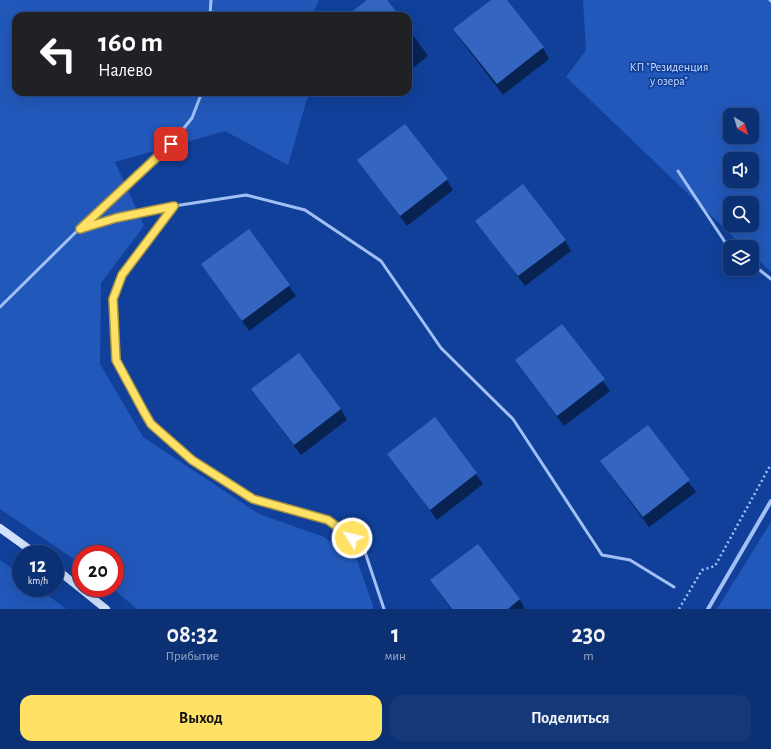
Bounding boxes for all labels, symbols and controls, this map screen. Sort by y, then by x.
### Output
icon: left [32,28,84,80]
text: 160 m [98,29,163,57]
park label: КП "Резиденция у озера" [630,61,708,88]
text: Налево [98,62,152,80]
north arrow [723,108,759,144]
map controls [723,108,759,276]
pin [154,127,188,161]
icon: arrive [160,133,182,155]
button: sound [723,152,759,188]
button: search [723,196,759,232]
button: layers [723,240,759,276]
position arrow [331,517,373,559]
speed limit sign: 20 [72,545,124,597]
text: 12 [30,556,46,576]
text: km/h [28,576,48,586]
text: 08:32 [166,623,218,647]
text: 1 [391,623,400,647]
text: 230 [571,623,606,647]
text: Прибытие [165,650,219,663]
text: мин [384,650,406,663]
text: m [583,650,594,663]
button: Выход [20,695,382,741]
button: Поделиться [390,695,751,741]

